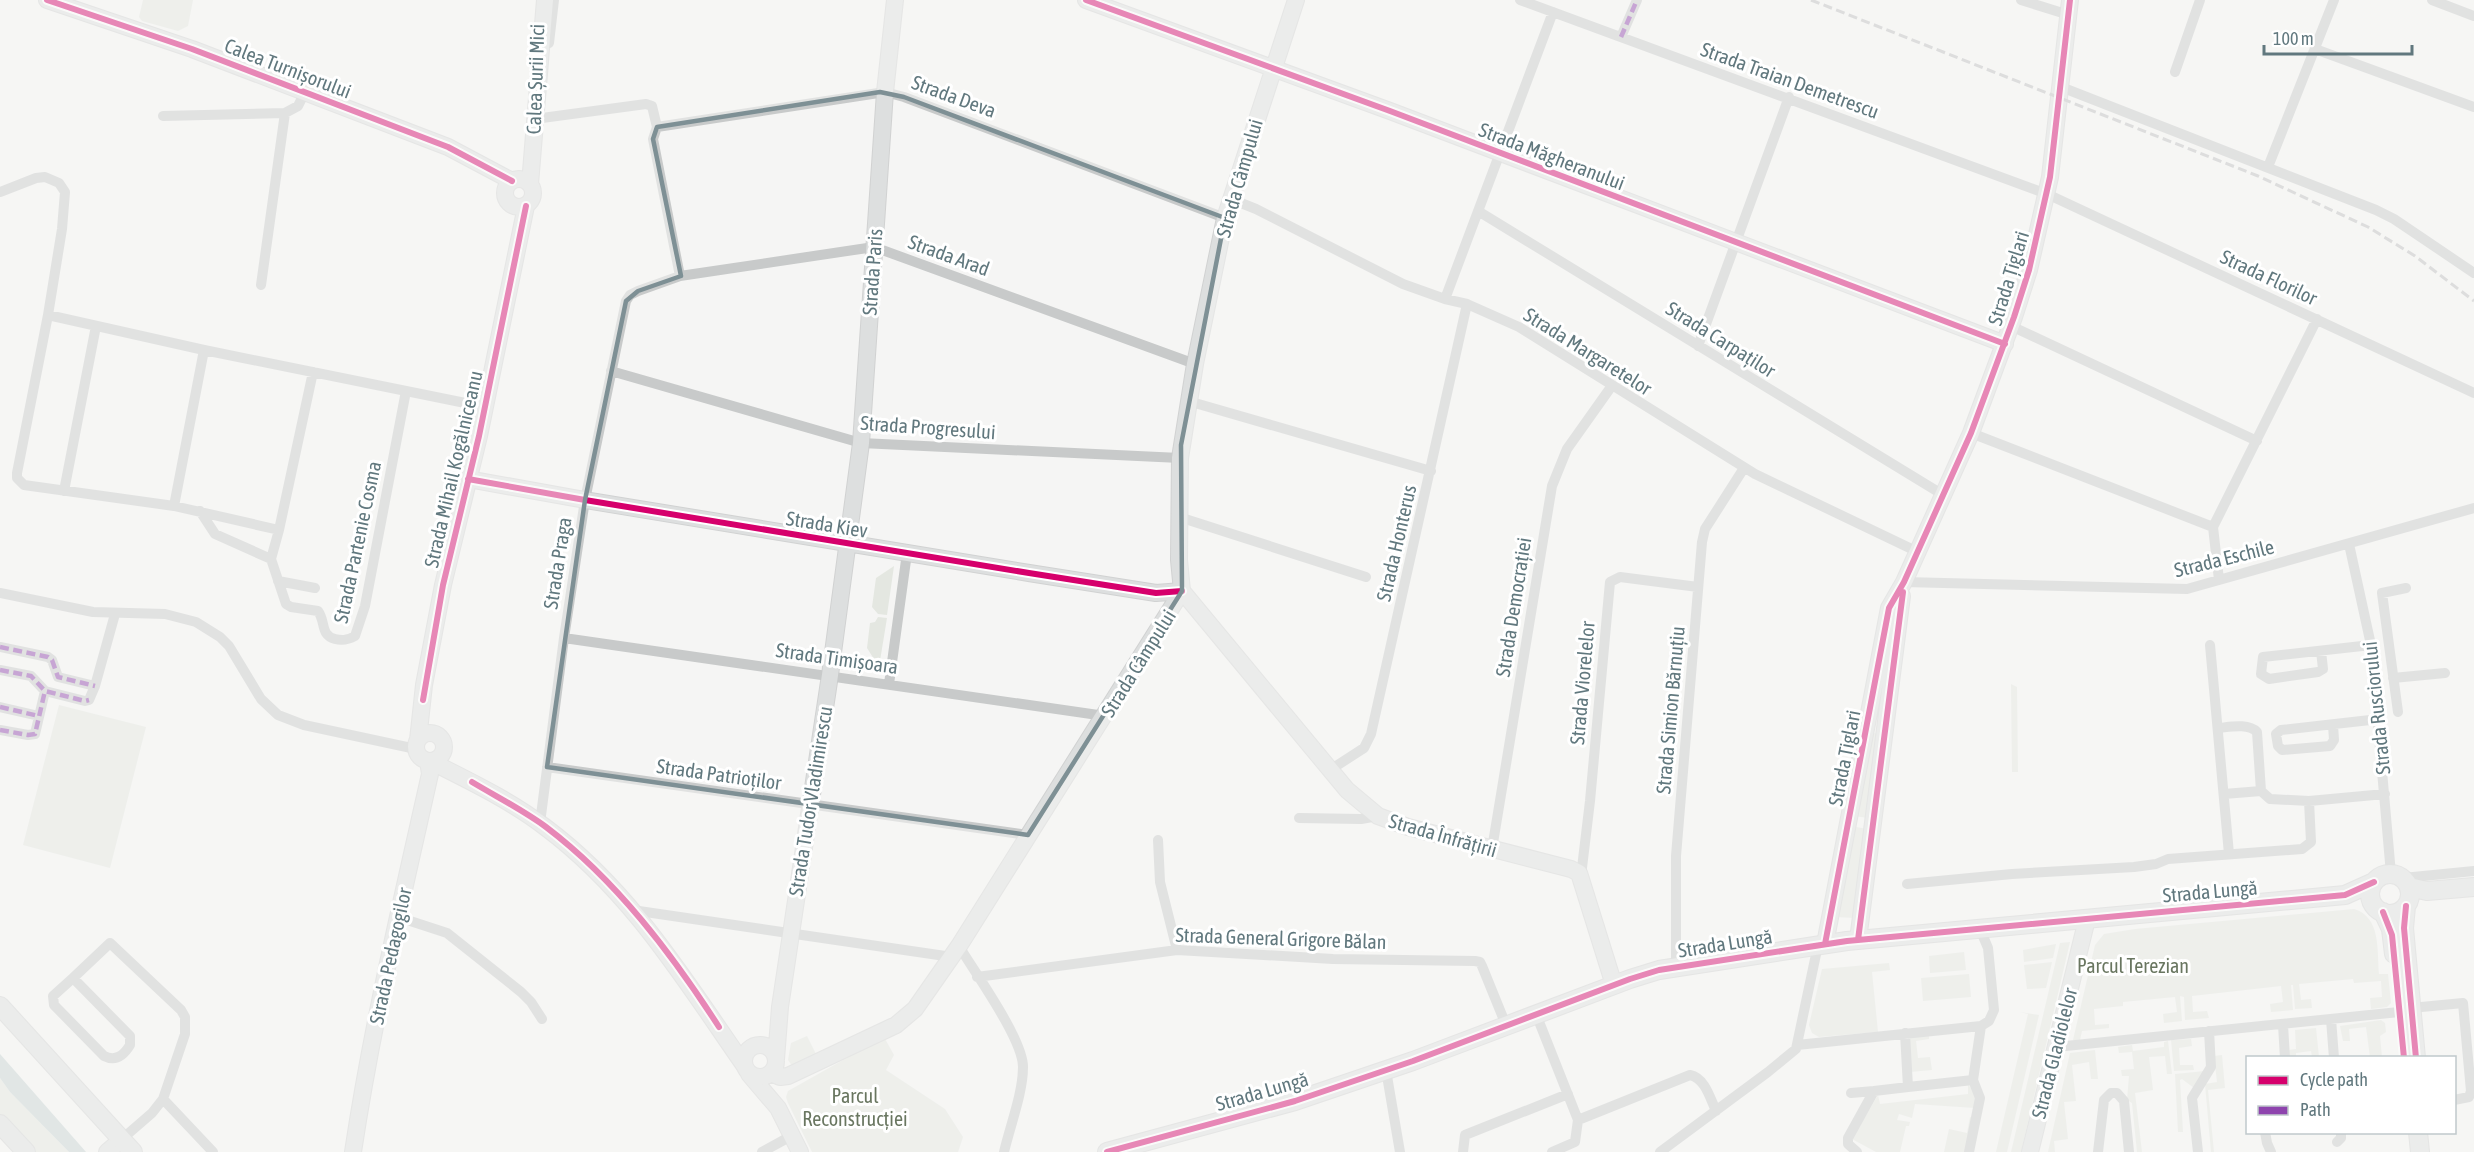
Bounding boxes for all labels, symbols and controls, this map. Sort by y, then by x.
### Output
scale bar [2264,18,2412,56]
street label: Calea Șurii Mici [522,23,548,135]
text: 100 m [2273,28,2314,49]
street label: Calea Turnișorului [221,33,355,103]
street label: Strada Traian Demetrescu [1698,37,1882,123]
street label: Strada Deva [909,70,999,122]
street label: Strada Câmpului [1211,116,1267,240]
street label: Strada Măgheranului [1476,118,1628,194]
street label: Strada Paris [858,228,886,316]
street label: Strada Țiglari [1983,228,2033,328]
street label: Strada Arad [905,230,993,280]
street label: Strada Florilor [2217,245,2322,310]
street label: Strada Carpaților [1662,296,1781,382]
street label: Strada Margaretelor [1520,303,1657,400]
street label: Strada Mihail Kogălniceanu [419,368,487,570]
street label: Strada Progresului [860,411,996,443]
street label: Strada Partenie Cosma [329,459,385,625]
street label: Strada Honterus [1371,483,1421,603]
street label: Strada Kiev [785,506,869,542]
street label: Strada Praga [538,515,576,611]
street label: Strada Eschile [2172,535,2276,581]
street label: Strada Democrației [1491,536,1535,678]
street label: Strada Câmpului [1096,605,1180,721]
street label: Strada Viorelelor [1565,619,1599,746]
street label: Strada Simion Bărnuțiu [1651,625,1689,795]
street label: Strada Timișoara [774,638,900,678]
street label: Strada Rusciorului [2358,640,2394,776]
street label: Strada Tudor Vladimirescu [784,704,836,898]
street label: Strada Țiglari [1823,708,1865,808]
street label: Strada Patrioților [655,754,784,794]
street label: Strada Înfrățirii [1386,809,1500,861]
street label: Strada Lungă [2162,875,2258,907]
street label: Strada Pedagogilor [364,885,416,1026]
street label: Strada General Grigore Bălan [1175,923,1387,953]
street label: Strada Lungă [1676,924,1774,962]
park label: Parcul Terezian [2077,954,2189,977]
street label: Strada Gladiolelor [2027,984,2082,1121]
legend [2246,1056,2456,1134]
street label: Strada Lungă [1213,1067,1311,1115]
text: Cycle path [2300,1069,2368,1090]
park label: Parcul Reconstrucției [802,1084,908,1130]
text: Path [2300,1099,2331,1120]

